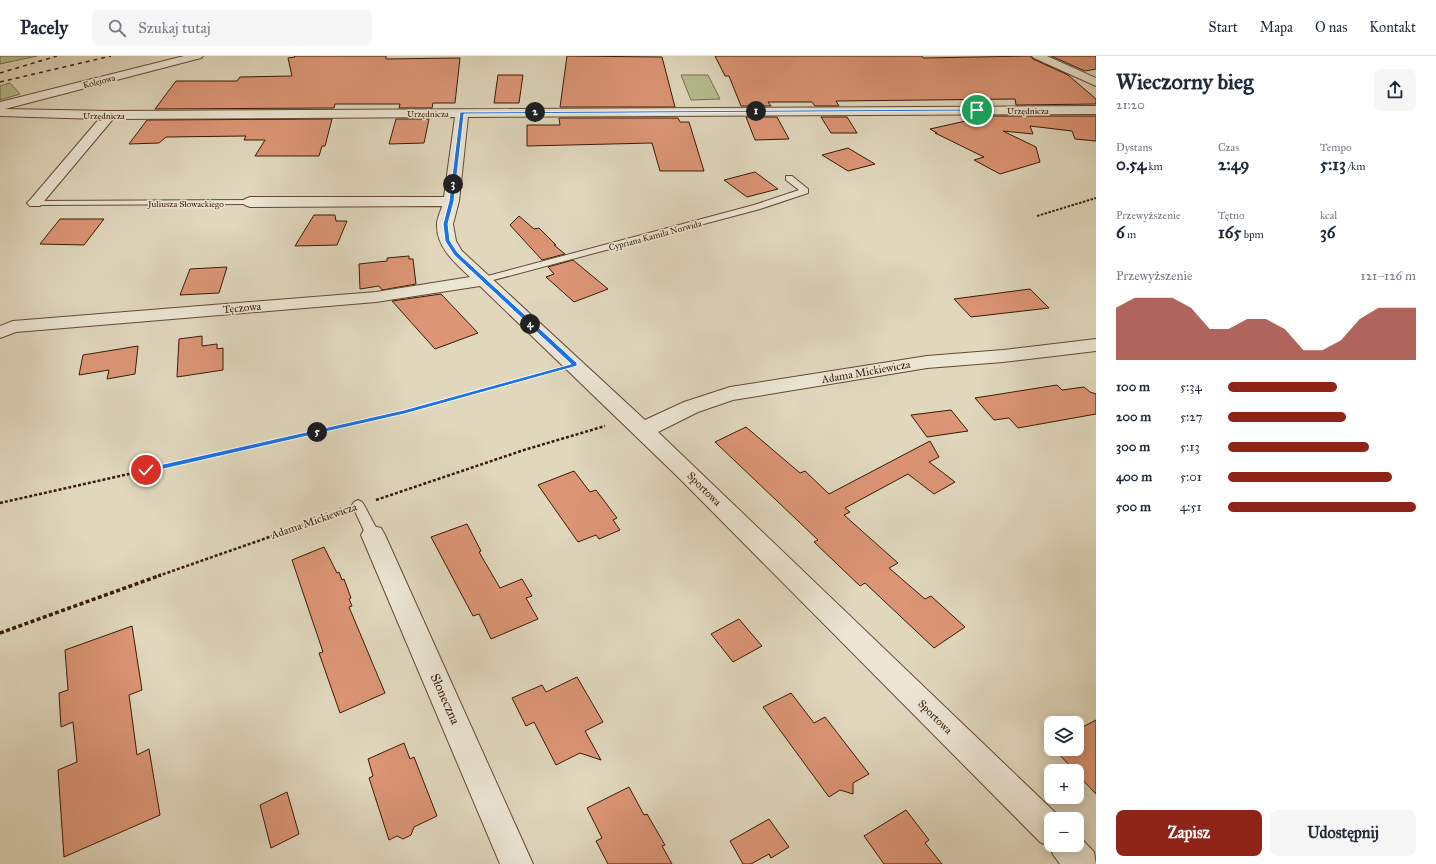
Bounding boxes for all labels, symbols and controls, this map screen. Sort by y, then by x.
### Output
search box [92,10,372,46]
text: Pacely [20,16,68,39]
icon: search [106,17,128,39]
text: Szukaj tutaj [138,19,211,37]
text: Start [1209,19,1238,36]
text: Mapa [1260,19,1293,36]
text: O nas [1315,19,1347,36]
text: Kontakt [1369,19,1416,36]
text: Wieczorny bieg [1116,68,1253,95]
button: share [1374,69,1416,111]
street label: Kolejowa [81,72,117,90]
pin [960,93,994,127]
text: 21:20 [1116,97,1145,113]
icon: arrive [966,99,988,121]
pin: 1 [746,101,766,121]
pin: 2 [525,102,545,122]
text: 1 [754,104,758,117]
text: 2 [532,105,538,118]
street label: Urzędnicza [1007,105,1049,116]
street label: Urzędnicza [407,108,449,119]
street label: Urzędnicza [83,110,125,121]
text: Dystans [1116,141,1152,154]
text: Czas [1218,141,1239,154]
text: Tempo [1320,141,1352,154]
text: 0.54 [1116,154,1146,175]
text: 2:49 [1218,154,1249,175]
text: 5:13 [1320,154,1346,175]
text: km [1146,160,1163,173]
text: /km [1346,160,1365,173]
pin: 3 [443,174,463,194]
text: 3 [451,177,455,190]
street label: Juliusza Słowackiego [147,198,224,210]
text: Przewyższenie [1116,209,1181,222]
text: Tętno [1218,209,1245,222]
text: kcal [1320,209,1337,222]
street label: Cypriana Kamila Norwida [607,217,703,253]
text: 6 [1116,222,1125,243]
text: 165 [1218,222,1241,243]
text: 36 [1320,222,1336,243]
text: m [1125,228,1136,241]
text: bpm [1241,228,1264,241]
text: Przewyższenie [1116,268,1192,284]
text: 121–126 m [1361,268,1416,284]
street label: Tęczowa [222,300,262,316]
pin: 4 [520,314,540,334]
text: 4 [527,317,533,330]
street label: Adama Mickiewicza [820,358,912,386]
text: 100 m [1116,379,1150,395]
text: 5:34 [1180,379,1202,395]
text: 200 m [1116,409,1151,425]
text: 5:27 [1180,409,1202,425]
pin: 5 [307,422,327,442]
text: 5 [314,425,320,438]
text: 300 m [1116,439,1150,455]
text: 5:13 [1180,439,1200,455]
pin [129,453,163,487]
icon: check [135,459,157,481]
street label: Sportowa [684,469,724,509]
text: 400 m [1116,469,1152,485]
text: 5:01 [1180,469,1202,485]
text: 500 m [1116,499,1151,515]
text: 4:51 [1180,499,1202,515]
street label: Adama Mickiewicza [268,500,359,542]
street label: Słoneczna [427,671,464,727]
street label: Sportowa [915,697,955,737]
map controls [1044,716,1084,852]
button: layers [1044,716,1084,756]
button: + [1044,764,1084,804]
button: Zapisz [1116,810,1262,856]
button: Udostępnij [1270,810,1416,856]
button: − [1044,812,1084,852]

